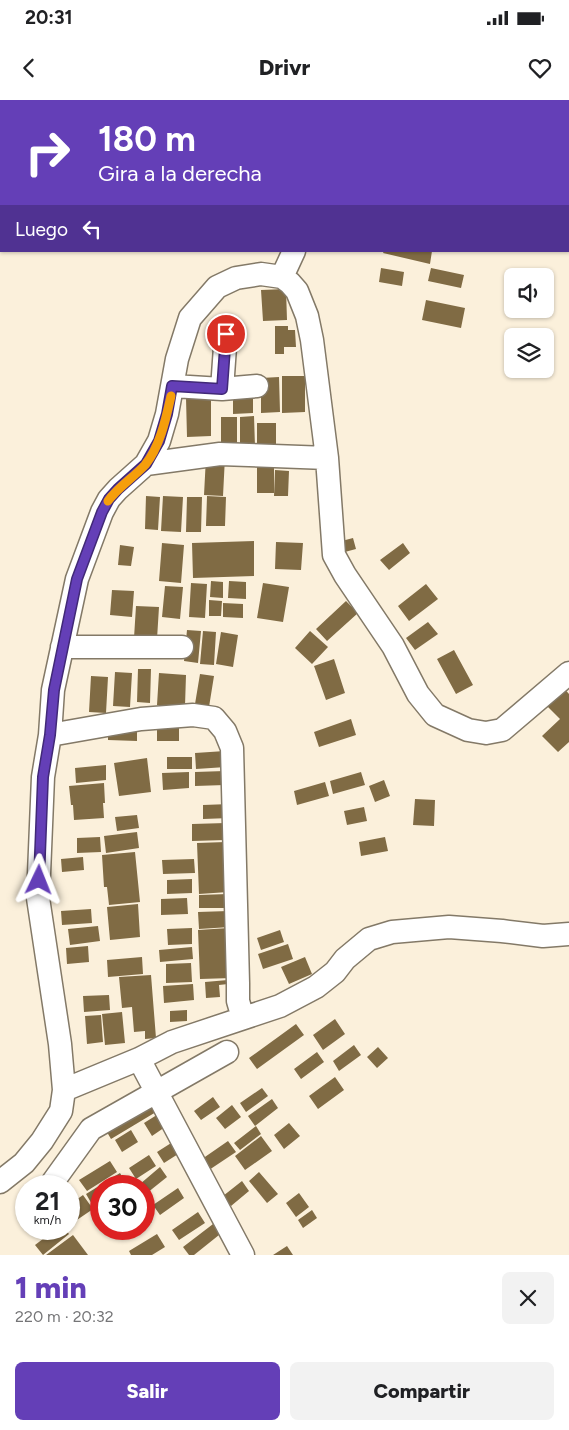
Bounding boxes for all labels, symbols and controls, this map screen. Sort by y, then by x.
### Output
text: 20:31 [25,6,73,29]
icon: back [15,54,43,82]
text: Drivr [259,54,310,81]
icon: heart [526,54,554,82]
text: 180 m [98,118,196,160]
icon: right [15,120,80,185]
text: Gira a la derecha [98,160,262,187]
icon: left [78,215,106,243]
text: Luego [15,218,68,241]
map controls [504,268,554,378]
button: sound [504,268,554,318]
pin [205,313,247,355]
icon: arrive [212,320,240,348]
button: layers [504,328,554,378]
position arrow [12,853,64,905]
speed limit sign: 30 [90,1175,155,1240]
text: 21 [35,1186,60,1216]
text: km/h [34,1213,61,1227]
text: 1 min [15,1269,87,1306]
button: close [502,1272,554,1324]
text: 220 m · 20:32 [15,1307,114,1326]
button: Salir [15,1362,280,1420]
button: Compartir [290,1362,554,1420]

